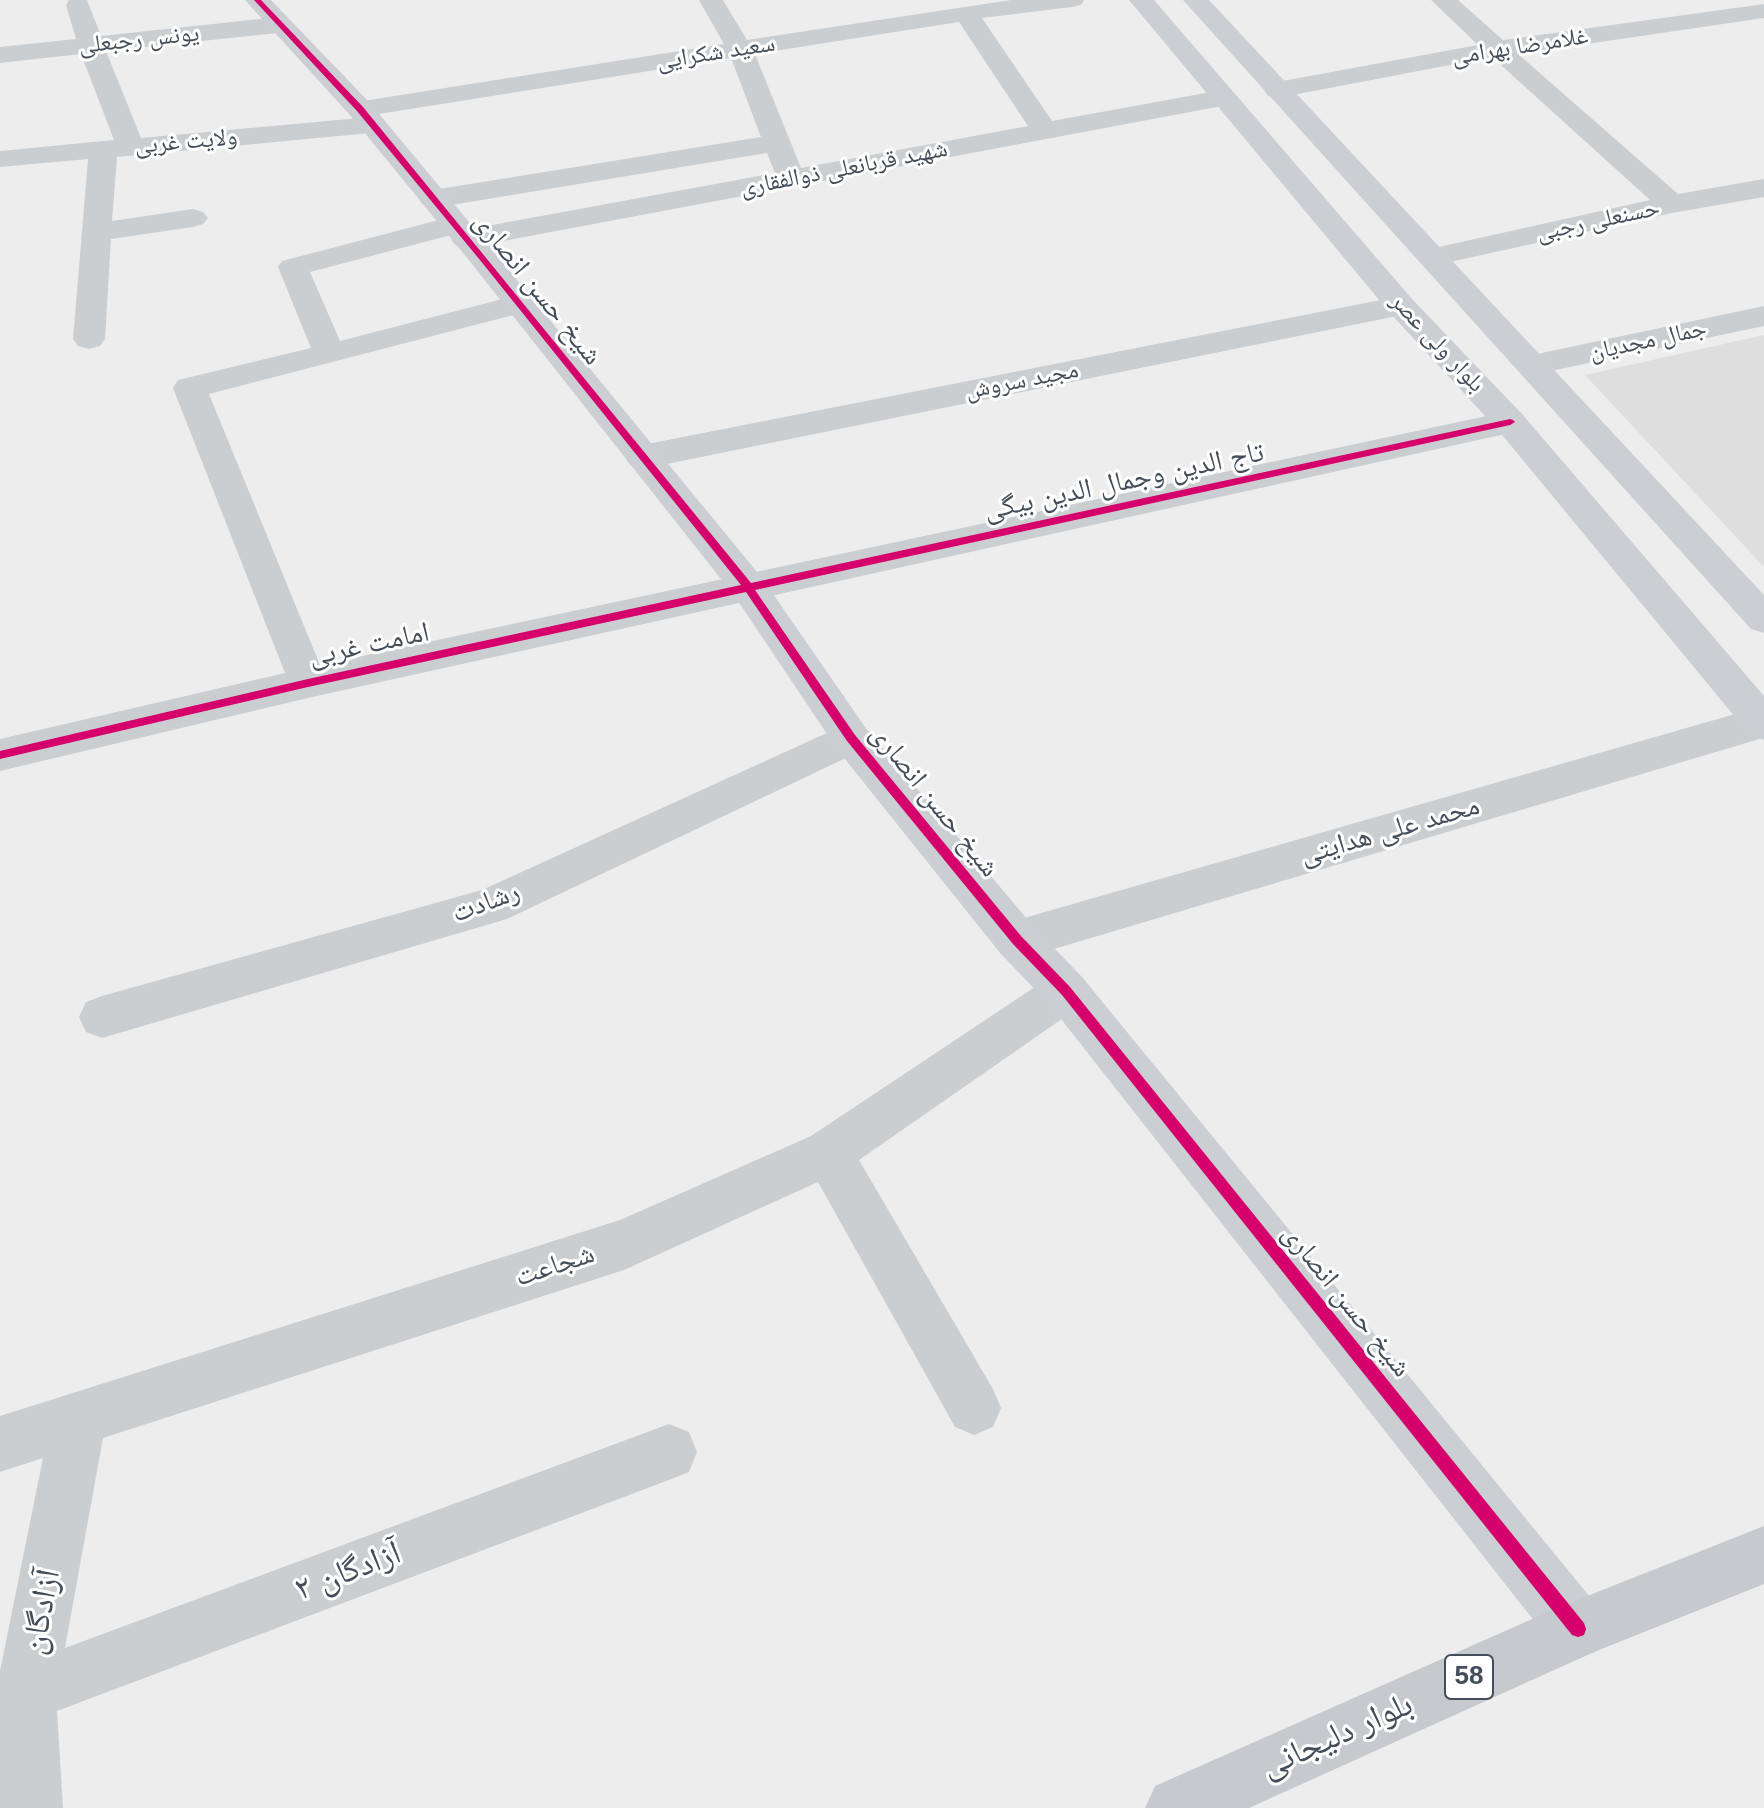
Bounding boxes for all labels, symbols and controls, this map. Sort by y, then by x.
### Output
street label: یونس رجبعلی [77,19,201,61]
street label: غلامرضا بهرامی [1450,22,1590,72]
street label: سعید شکرایی [655,29,777,77]
street label: ولایت غربی [133,123,239,161]
street label: شهید قربانعلی ذوالفقاری [738,135,950,203]
street label: حسنعلی رجبی [1534,194,1662,248]
street label: شیخ حسن انصاری [465,206,609,372]
street label: بلوار ولی عصر [1384,287,1490,399]
street label: جمال مجدیان [1587,315,1709,367]
street label: مجید سروش [963,356,1081,406]
street label: تاج الدین وجمال الدین بیگی [981,436,1267,528]
street label: امامت غربی [306,616,432,674]
street label: شیخ حسن انصاری [862,718,1006,884]
street label: محمد علی هدایتی [1296,789,1484,873]
street label: رشادت [448,875,524,931]
street label: شیخ حسن انصاری [1274,1218,1418,1384]
street label: شجاعت [511,1237,599,1295]
street label: آزادگان ۲ [289,1533,407,1611]
street label: آزادگان [14,1566,70,1658]
road number: 58 [1445,1655,1493,1699]
street label: بلوار دلیجانی [1255,1684,1419,1788]

